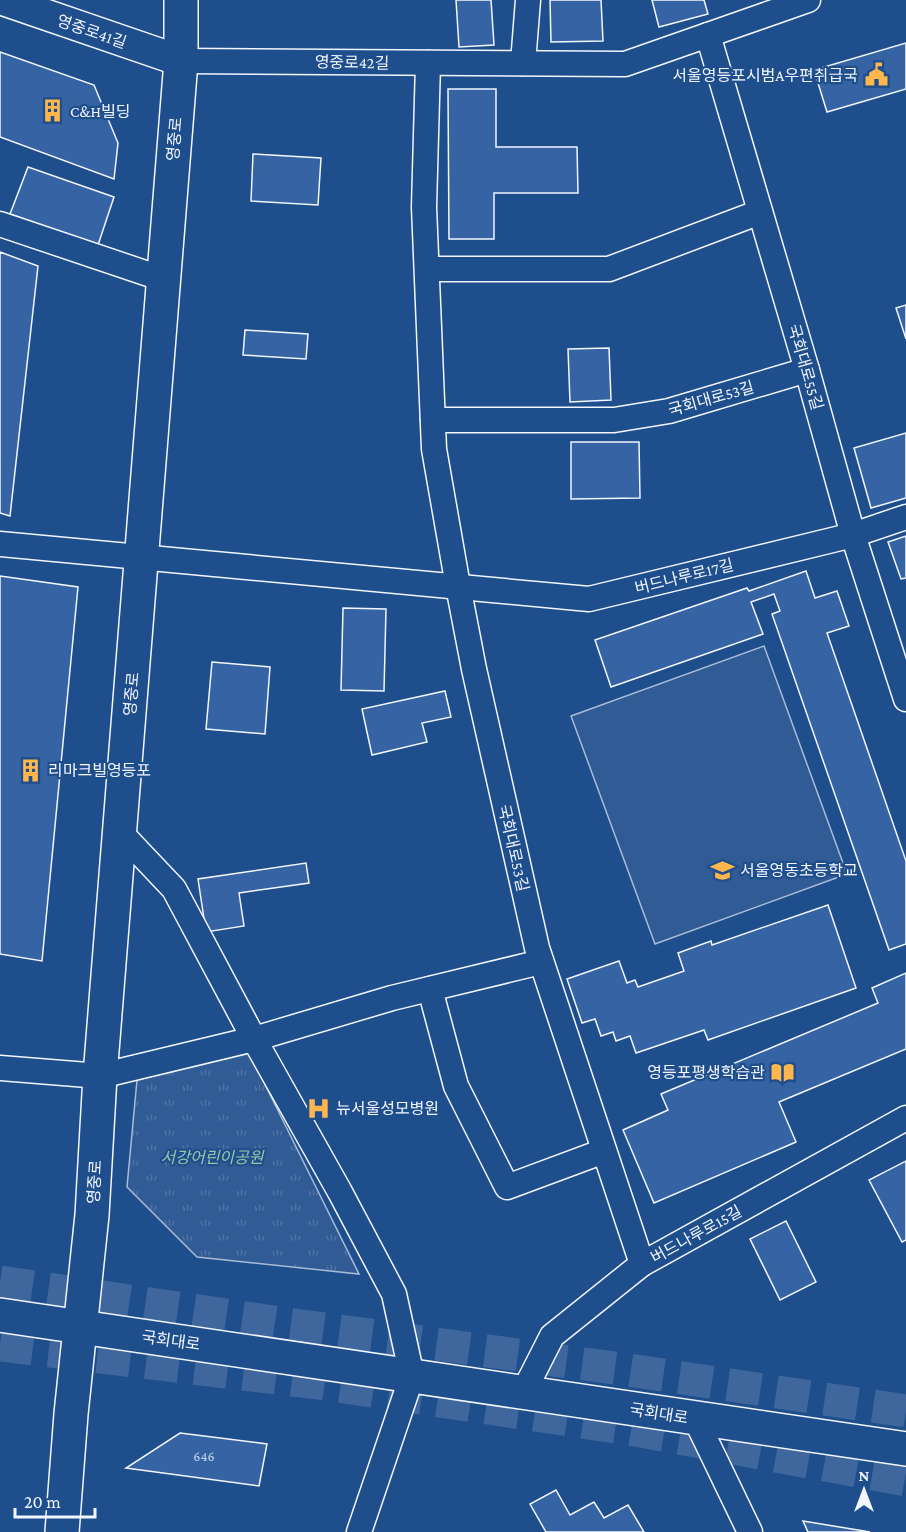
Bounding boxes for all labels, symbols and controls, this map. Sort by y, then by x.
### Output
street label: 영중로41길 [55,12,129,51]
street label: 영중로42길 [315,53,389,72]
public building icon: 서울영등포시범A우편취급국 [863,62,889,88]
place label: 서울영등포시범A우편취급국 [672,67,858,84]
building icon: C&H빌딩 [39,98,65,124]
place label: C&H빌딩 [70,103,131,120]
street label: 영중로 [164,116,185,162]
street label: 국회대로55길 [785,322,826,412]
street label: 국회대로53길 [666,378,756,419]
street label: 버드나루로17길 [633,556,735,597]
street label: 영중로 [121,671,142,717]
building icon: 리마크빌영등포 [17,757,43,783]
place label: 리마크빌영등포 [48,762,151,779]
street label: 국회대로53길 [495,803,532,893]
school or university icon: 서울영동초등학교 [709,857,735,883]
place label: 서울영동초등학교 [740,862,858,879]
library icon: 영등포평생학습관 [770,1059,796,1085]
place label: 영등포평생학습관 [647,1064,765,1081]
hospital icon: 뉴서울성모병원 [305,1095,331,1121]
place label: 뉴서울성모병원 [336,1100,439,1117]
park label: 서강어린이공원 [160,1149,265,1166]
street label: 영중로 [85,1159,104,1205]
street label: 버드나루로15길 [648,1202,745,1266]
street label: 국회대로 [141,1328,202,1353]
street label: 국회대로 [629,1400,690,1427]
house number: 646 [193,1448,215,1464]
north arrow [834,1460,894,1520]
text: N [859,1467,870,1484]
scale bar [15,1481,94,1519]
text: 20 m [24,1492,61,1512]

